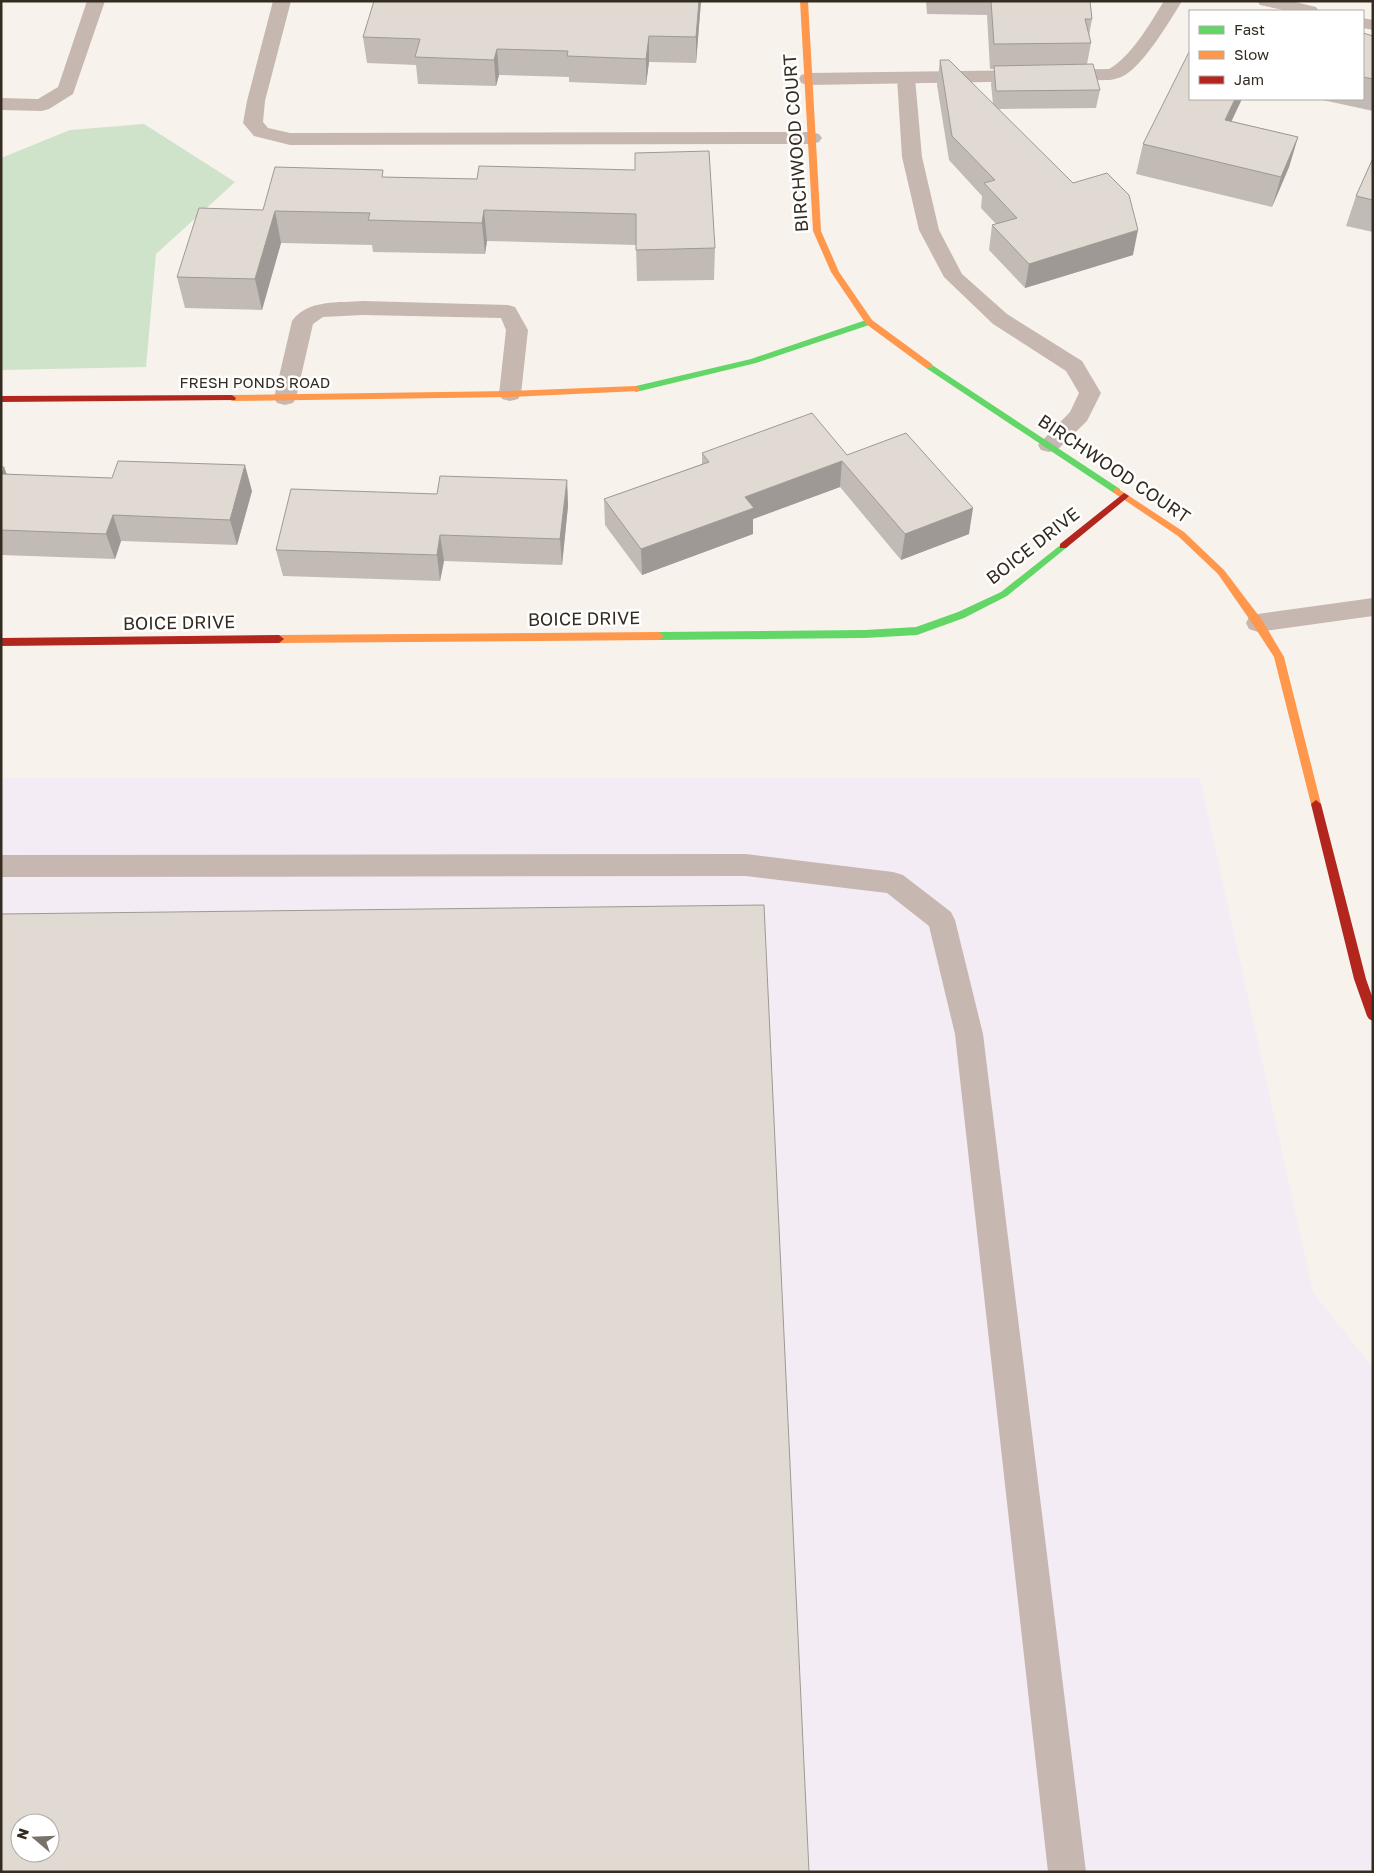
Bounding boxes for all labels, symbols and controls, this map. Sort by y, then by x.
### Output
legend [1189,10,1364,100]
text: Fast [1234,20,1265,38]
text: Slow [1234,45,1269,63]
street label: BIRCHWOOD COURT [778,53,812,233]
text: Jam [1234,70,1264,88]
street label: FRESH PONDS ROAD [180,373,330,391]
street label: BIRCHWOOD COURT [1034,409,1195,527]
street label: BOICE DRIVE [981,502,1083,588]
street label: BOICE DRIVE [528,606,640,630]
street label: BOICE DRIVE [123,610,235,634]
north arrow [10,1813,60,1863]
text: N [12,1826,32,1841]

